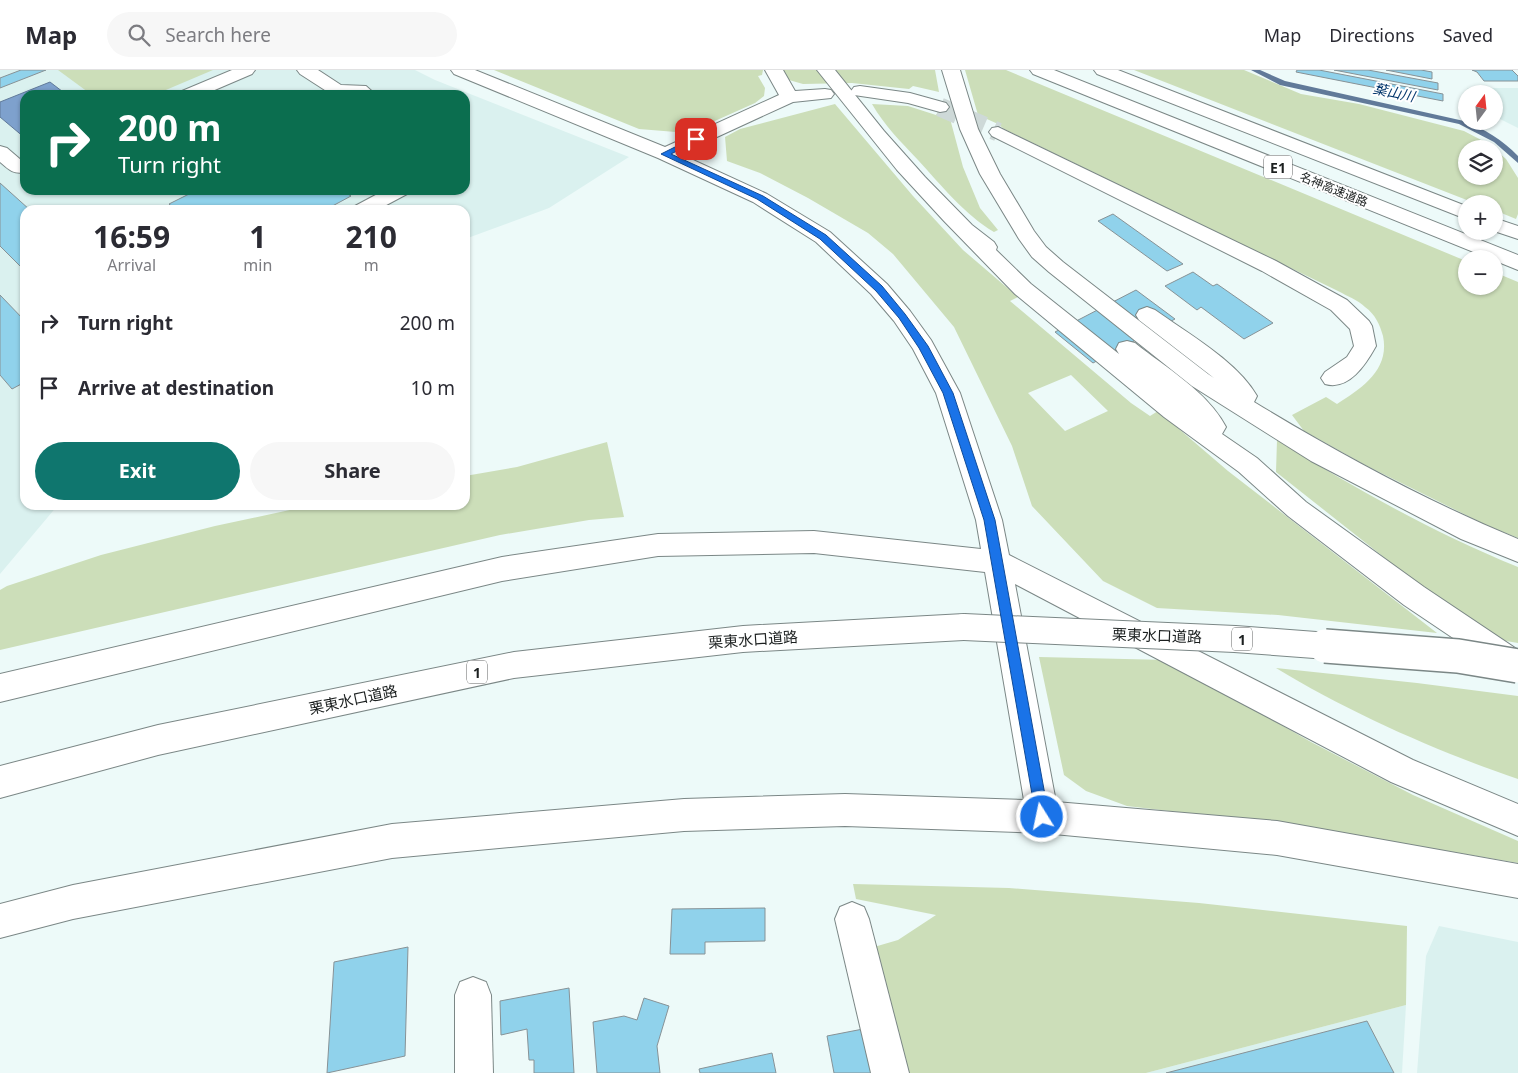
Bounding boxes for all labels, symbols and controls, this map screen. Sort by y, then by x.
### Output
search box [107,12,457,57]
text: Map [25,18,77,51]
icon: search [125,21,153,49]
text: Search here [165,22,271,48]
text: Map [1264,23,1301,47]
text: Directions [1329,23,1415,47]
text: Saved [1443,23,1493,47]
water label: 葉山川 [1371,78,1418,106]
north arrow [1458,85,1502,130]
map controls [1458,85,1503,295]
text: 200 m [118,104,221,151]
icon: right [35,110,100,175]
pin [675,118,717,160]
icon: arrive [682,125,710,153]
button: layers [1458,140,1503,185]
text: Turn right [118,149,221,179]
road number: E1 [1264,155,1292,178]
street label: 名神高速道路 [1297,168,1371,210]
button: + [1458,195,1503,240]
text: 16:59 [93,216,170,257]
text: 1 [249,216,266,257]
text: 210 [345,216,397,257]
button: − [1458,250,1503,295]
text: Arrival [107,254,156,276]
text: min [243,254,272,276]
text: m [364,254,379,276]
icon: right [35,309,63,337]
text: Turn right [78,310,173,336]
text: 200 m [400,310,455,336]
icon: arrive [35,374,63,402]
text: Arrive at destination [78,375,274,401]
text: 10 m [411,375,455,401]
button: Exit [35,442,240,500]
button: Share [250,442,455,500]
street label: 栗東水口道路 [1112,623,1202,647]
street label: 栗東水口道路 [707,626,799,652]
road number: 1 [1232,628,1252,650]
road number: 1 [467,660,487,684]
street label: 栗東水口道路 [307,680,399,718]
position arrow [1015,790,1067,842]

